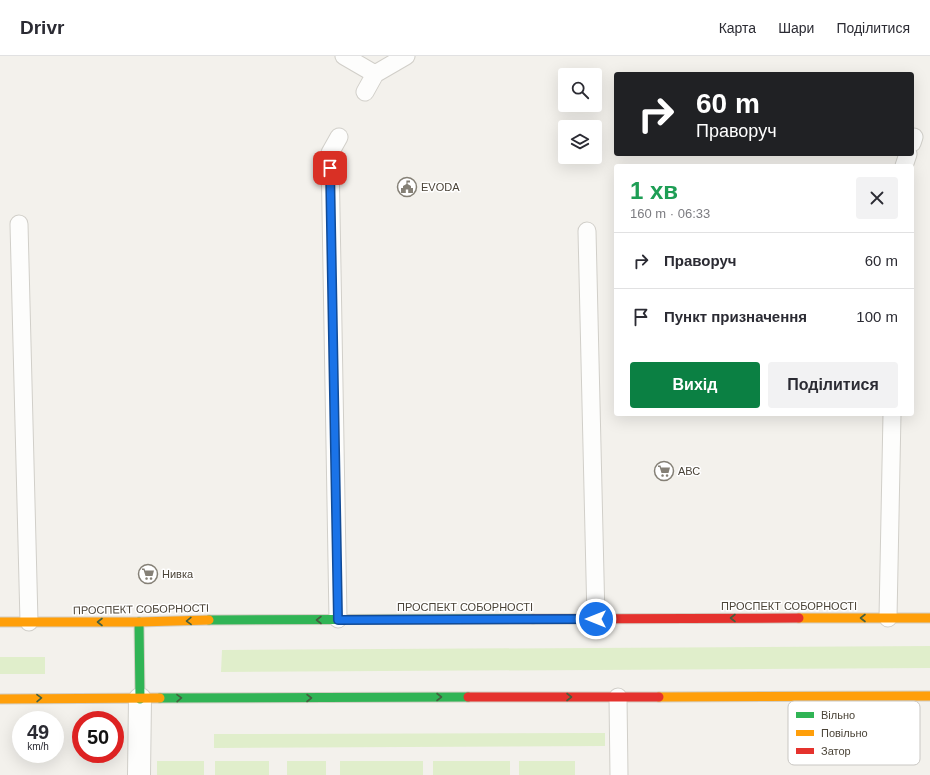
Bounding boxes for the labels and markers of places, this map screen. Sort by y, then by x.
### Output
pin [313,151,347,185]
public building icon: EVODA [396,176,418,198]
place label: EVODA [421,181,460,193]
supermarket icon: АВС [653,460,675,482]
place label: АВС [678,465,700,477]
supermarket icon: Нивка [137,563,159,585]
place label: Нивка [162,568,194,580]

